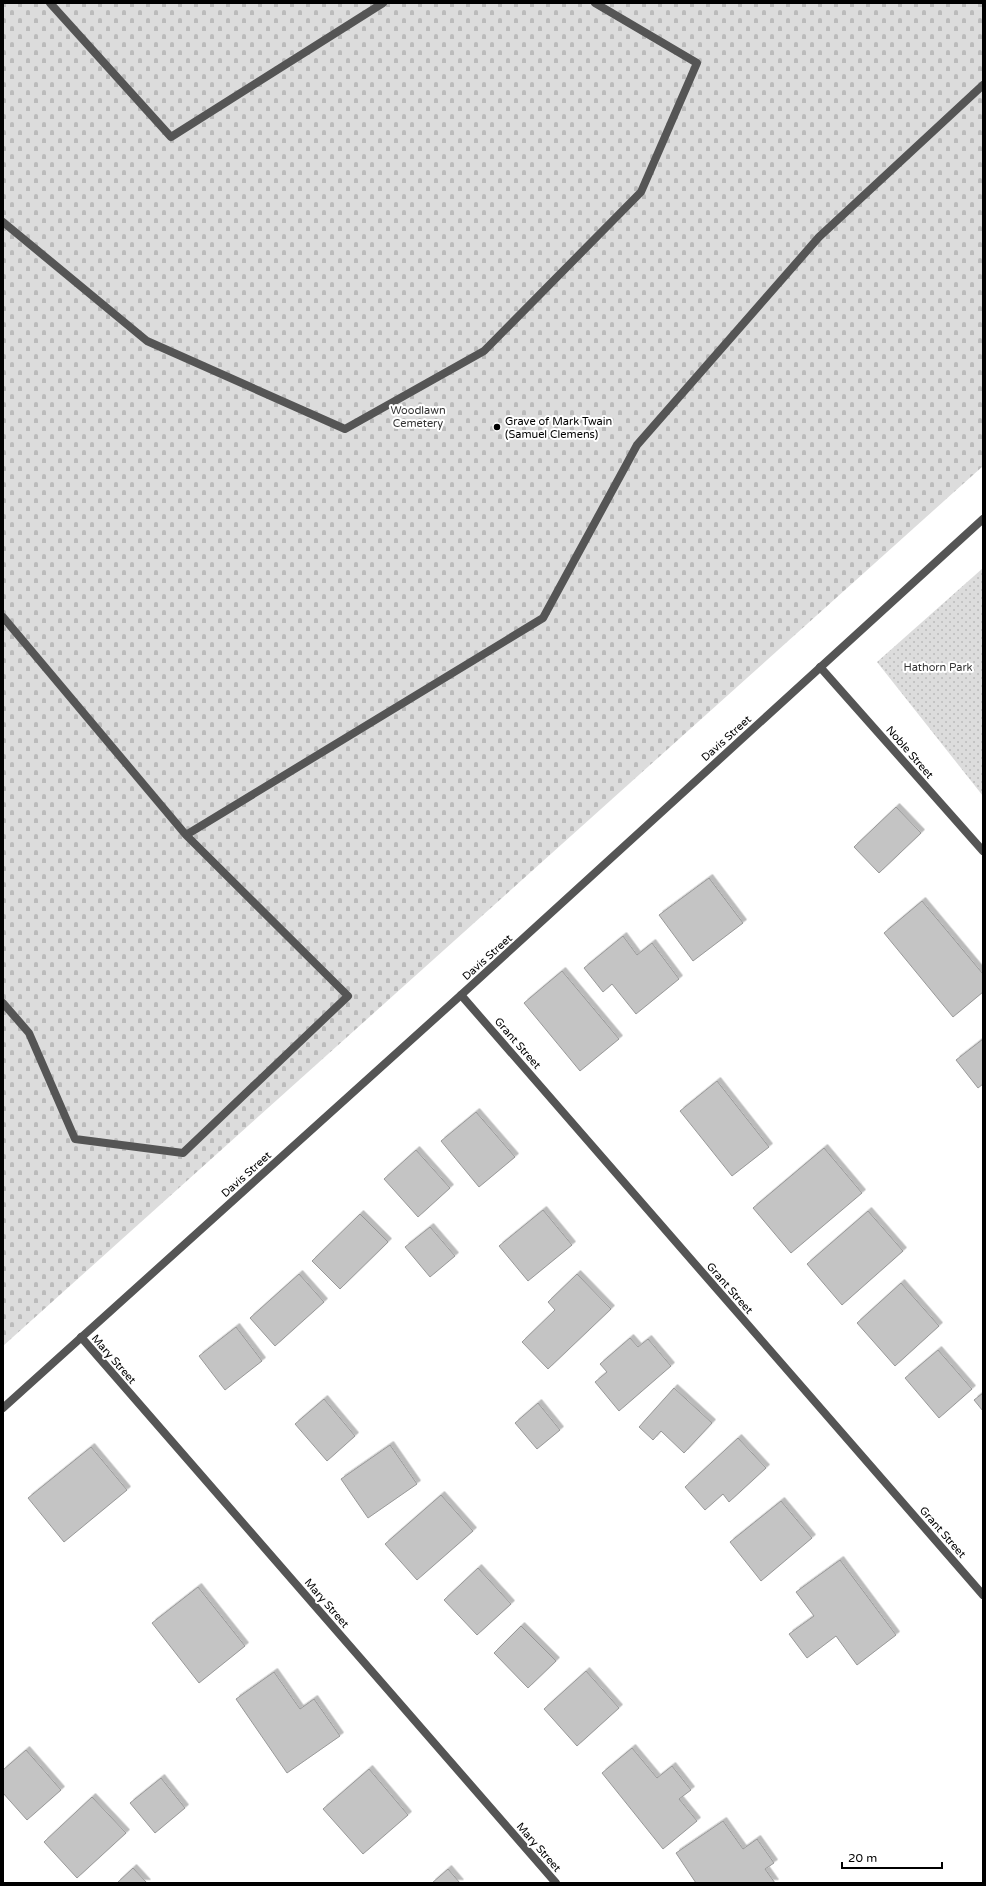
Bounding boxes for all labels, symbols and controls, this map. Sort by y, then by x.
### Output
park label: Woodlawn Cemetery [390,404,446,430]
place label: Grave of Mark Twain (Samuel Clemens) [505,415,612,441]
marker: Grave of Mark Twain (Samuel Clemens) [492,422,502,432]
park label: Hathorn Park [903,661,973,674]
street label: Davis Street [699,713,754,764]
street label: Noble Street [883,723,936,781]
street label: Davis Street [460,932,515,983]
street label: Grant Street [492,1015,543,1072]
street label: Davis Street [219,1149,274,1200]
street label: Grant Street [704,1260,755,1317]
street label: Mary Street [89,1332,139,1387]
street label: Grant Street [917,1504,968,1561]
street label: Mary Street [302,1576,352,1631]
street label: Mary Street [514,1820,564,1875]
scale bar [842,1844,942,1870]
text: 20 m [848,1851,877,1865]

